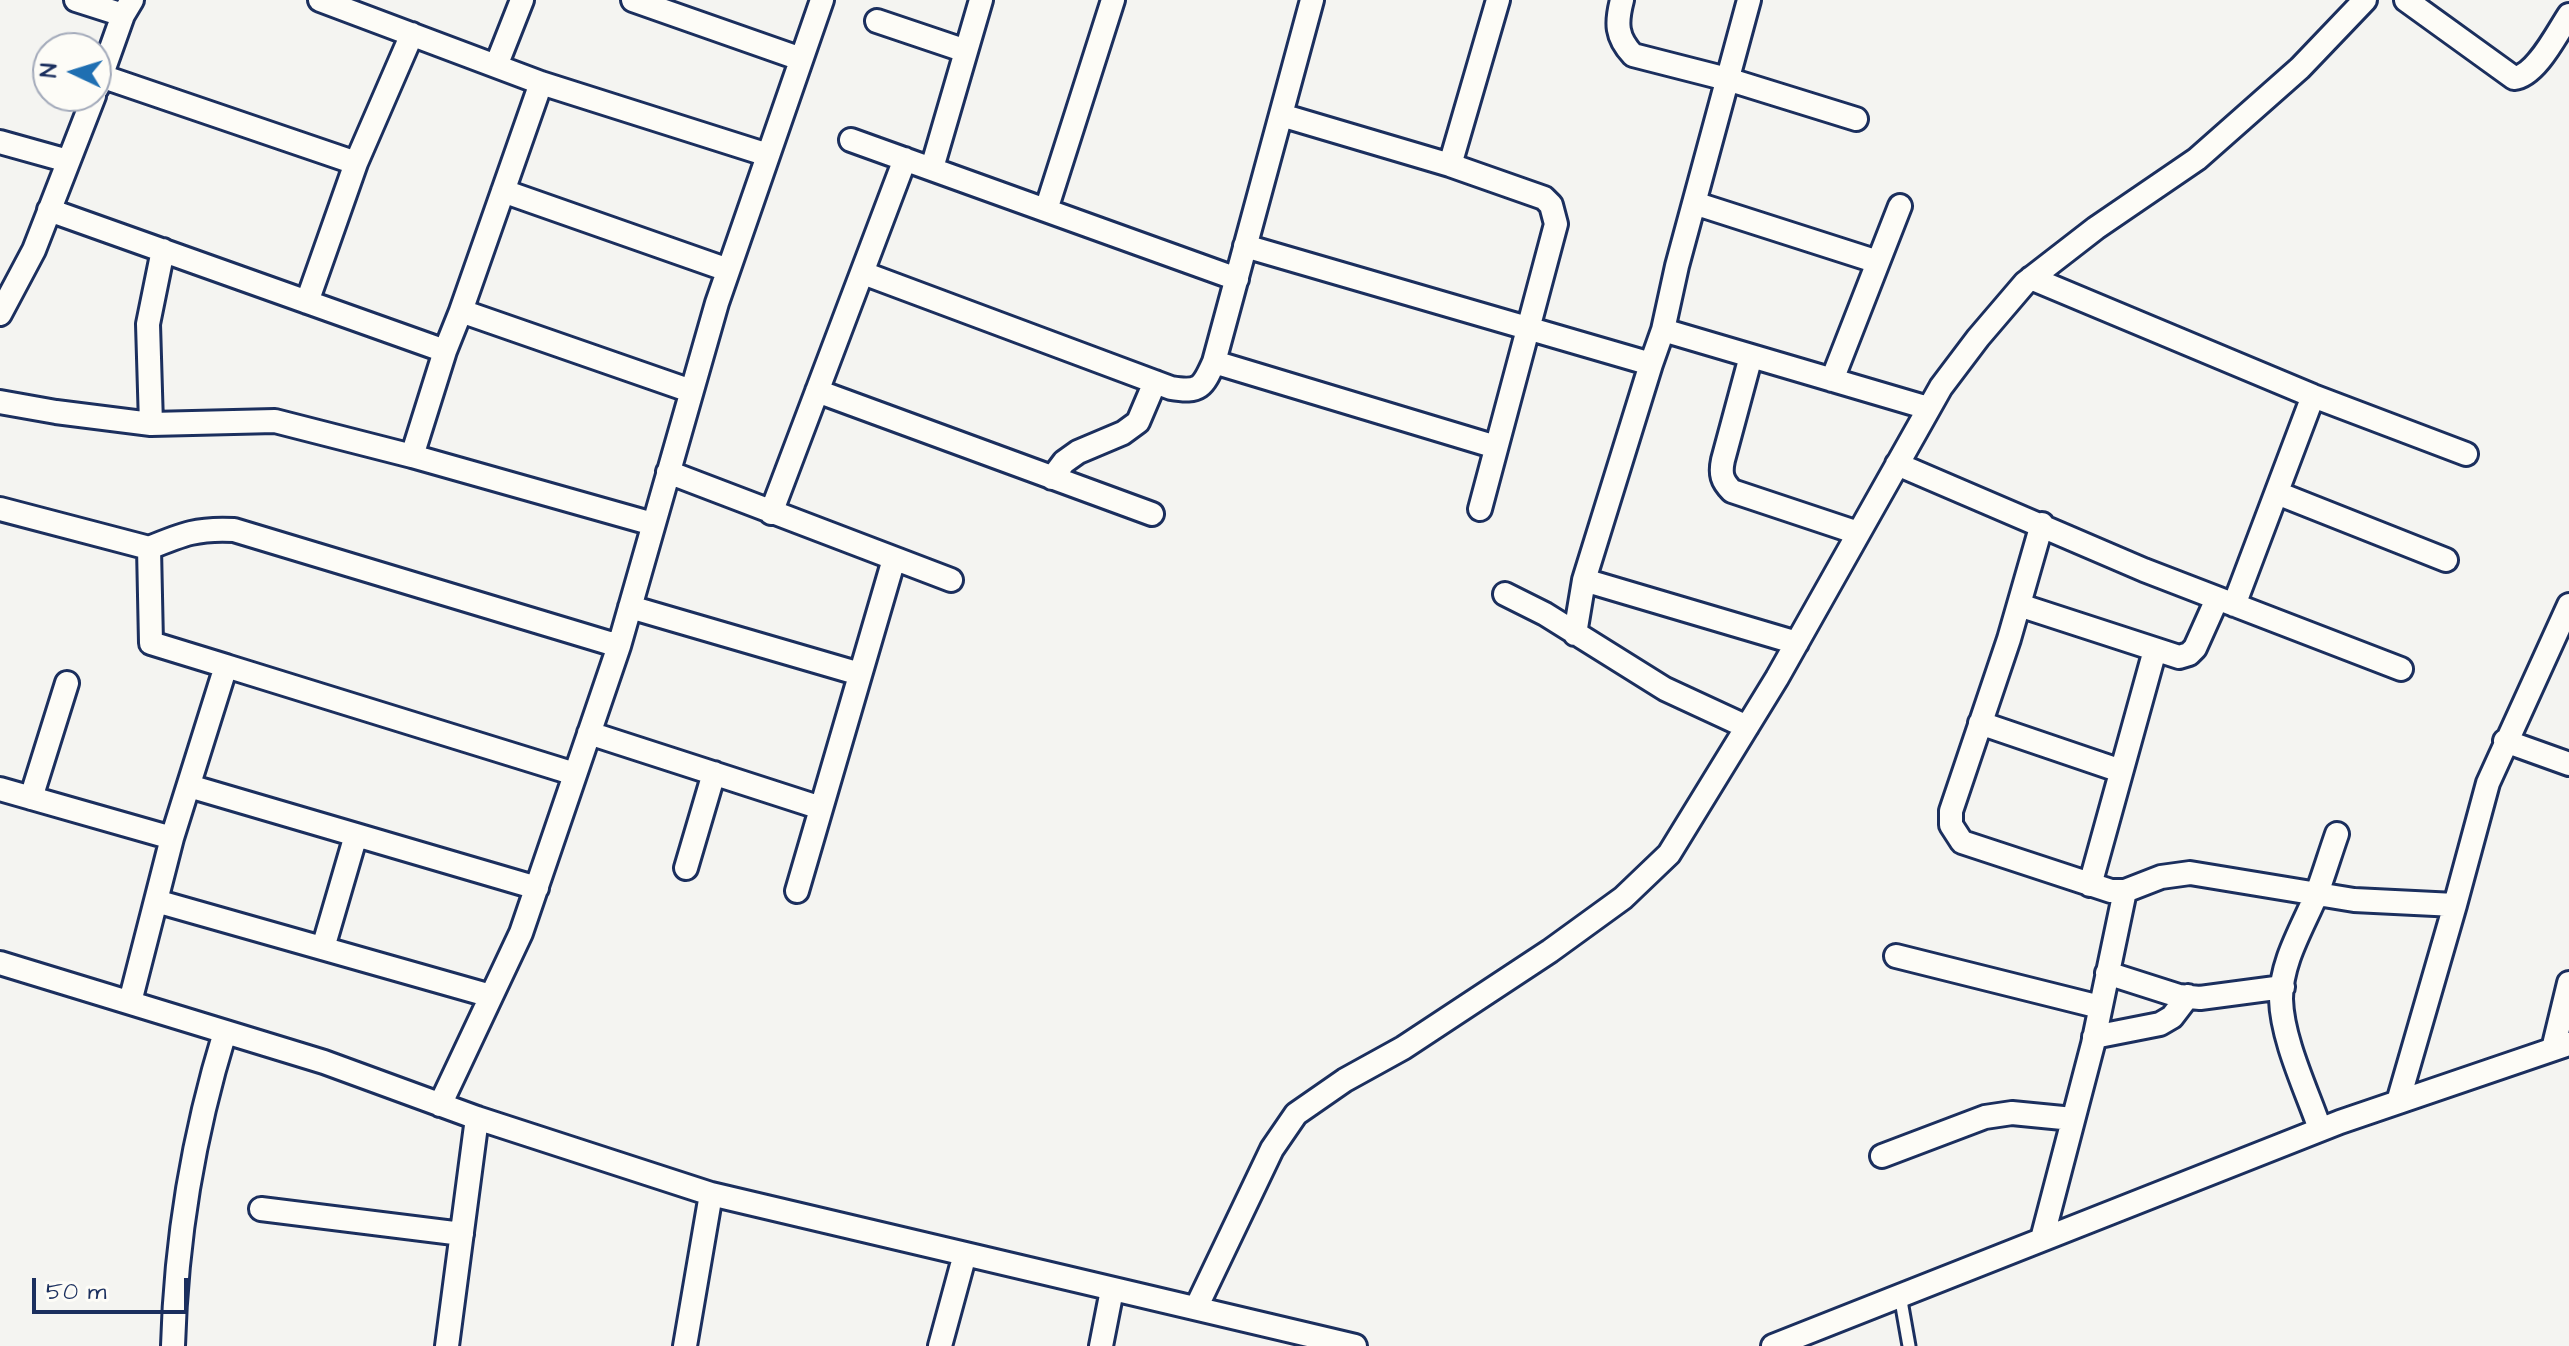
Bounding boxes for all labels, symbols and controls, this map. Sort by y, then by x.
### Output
north arrow [32,32,112,112]
text: N [34,62,65,78]
scale bar [36,1262,192,1312]
text: 50 m [46,1275,106,1309]

